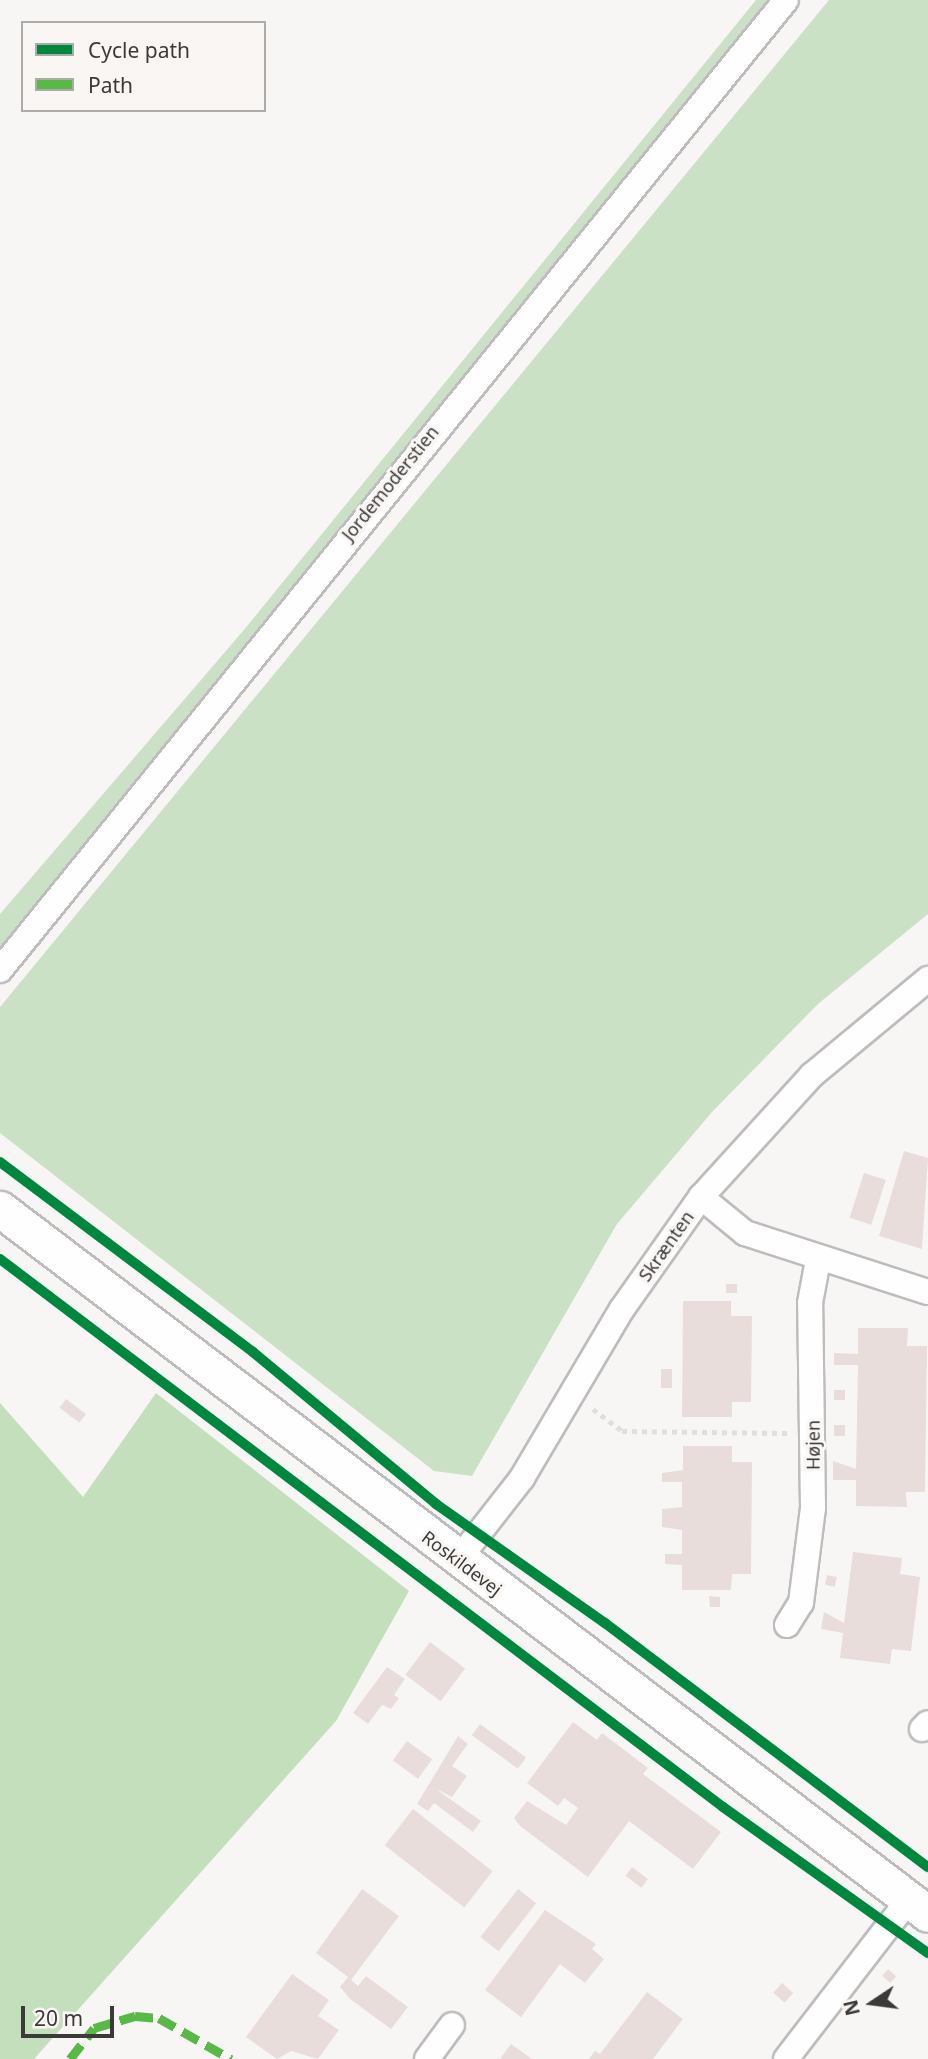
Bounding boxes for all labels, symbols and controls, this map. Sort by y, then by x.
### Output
legend [21,21,266,112]
text: Cycle path [88,36,190,64]
text: Path [88,71,133,99]
street label: Jordemoderstien [337,421,443,545]
street label: Skrænten [634,1207,698,1285]
street label: Højen [802,1420,824,1470]
street label: Roskildevej [418,1526,506,1600]
north arrow [837,1968,907,2038]
scale bar [24,1993,117,2037]
text: N [837,1997,866,2018]
text: 20 m [34,2004,83,2032]

